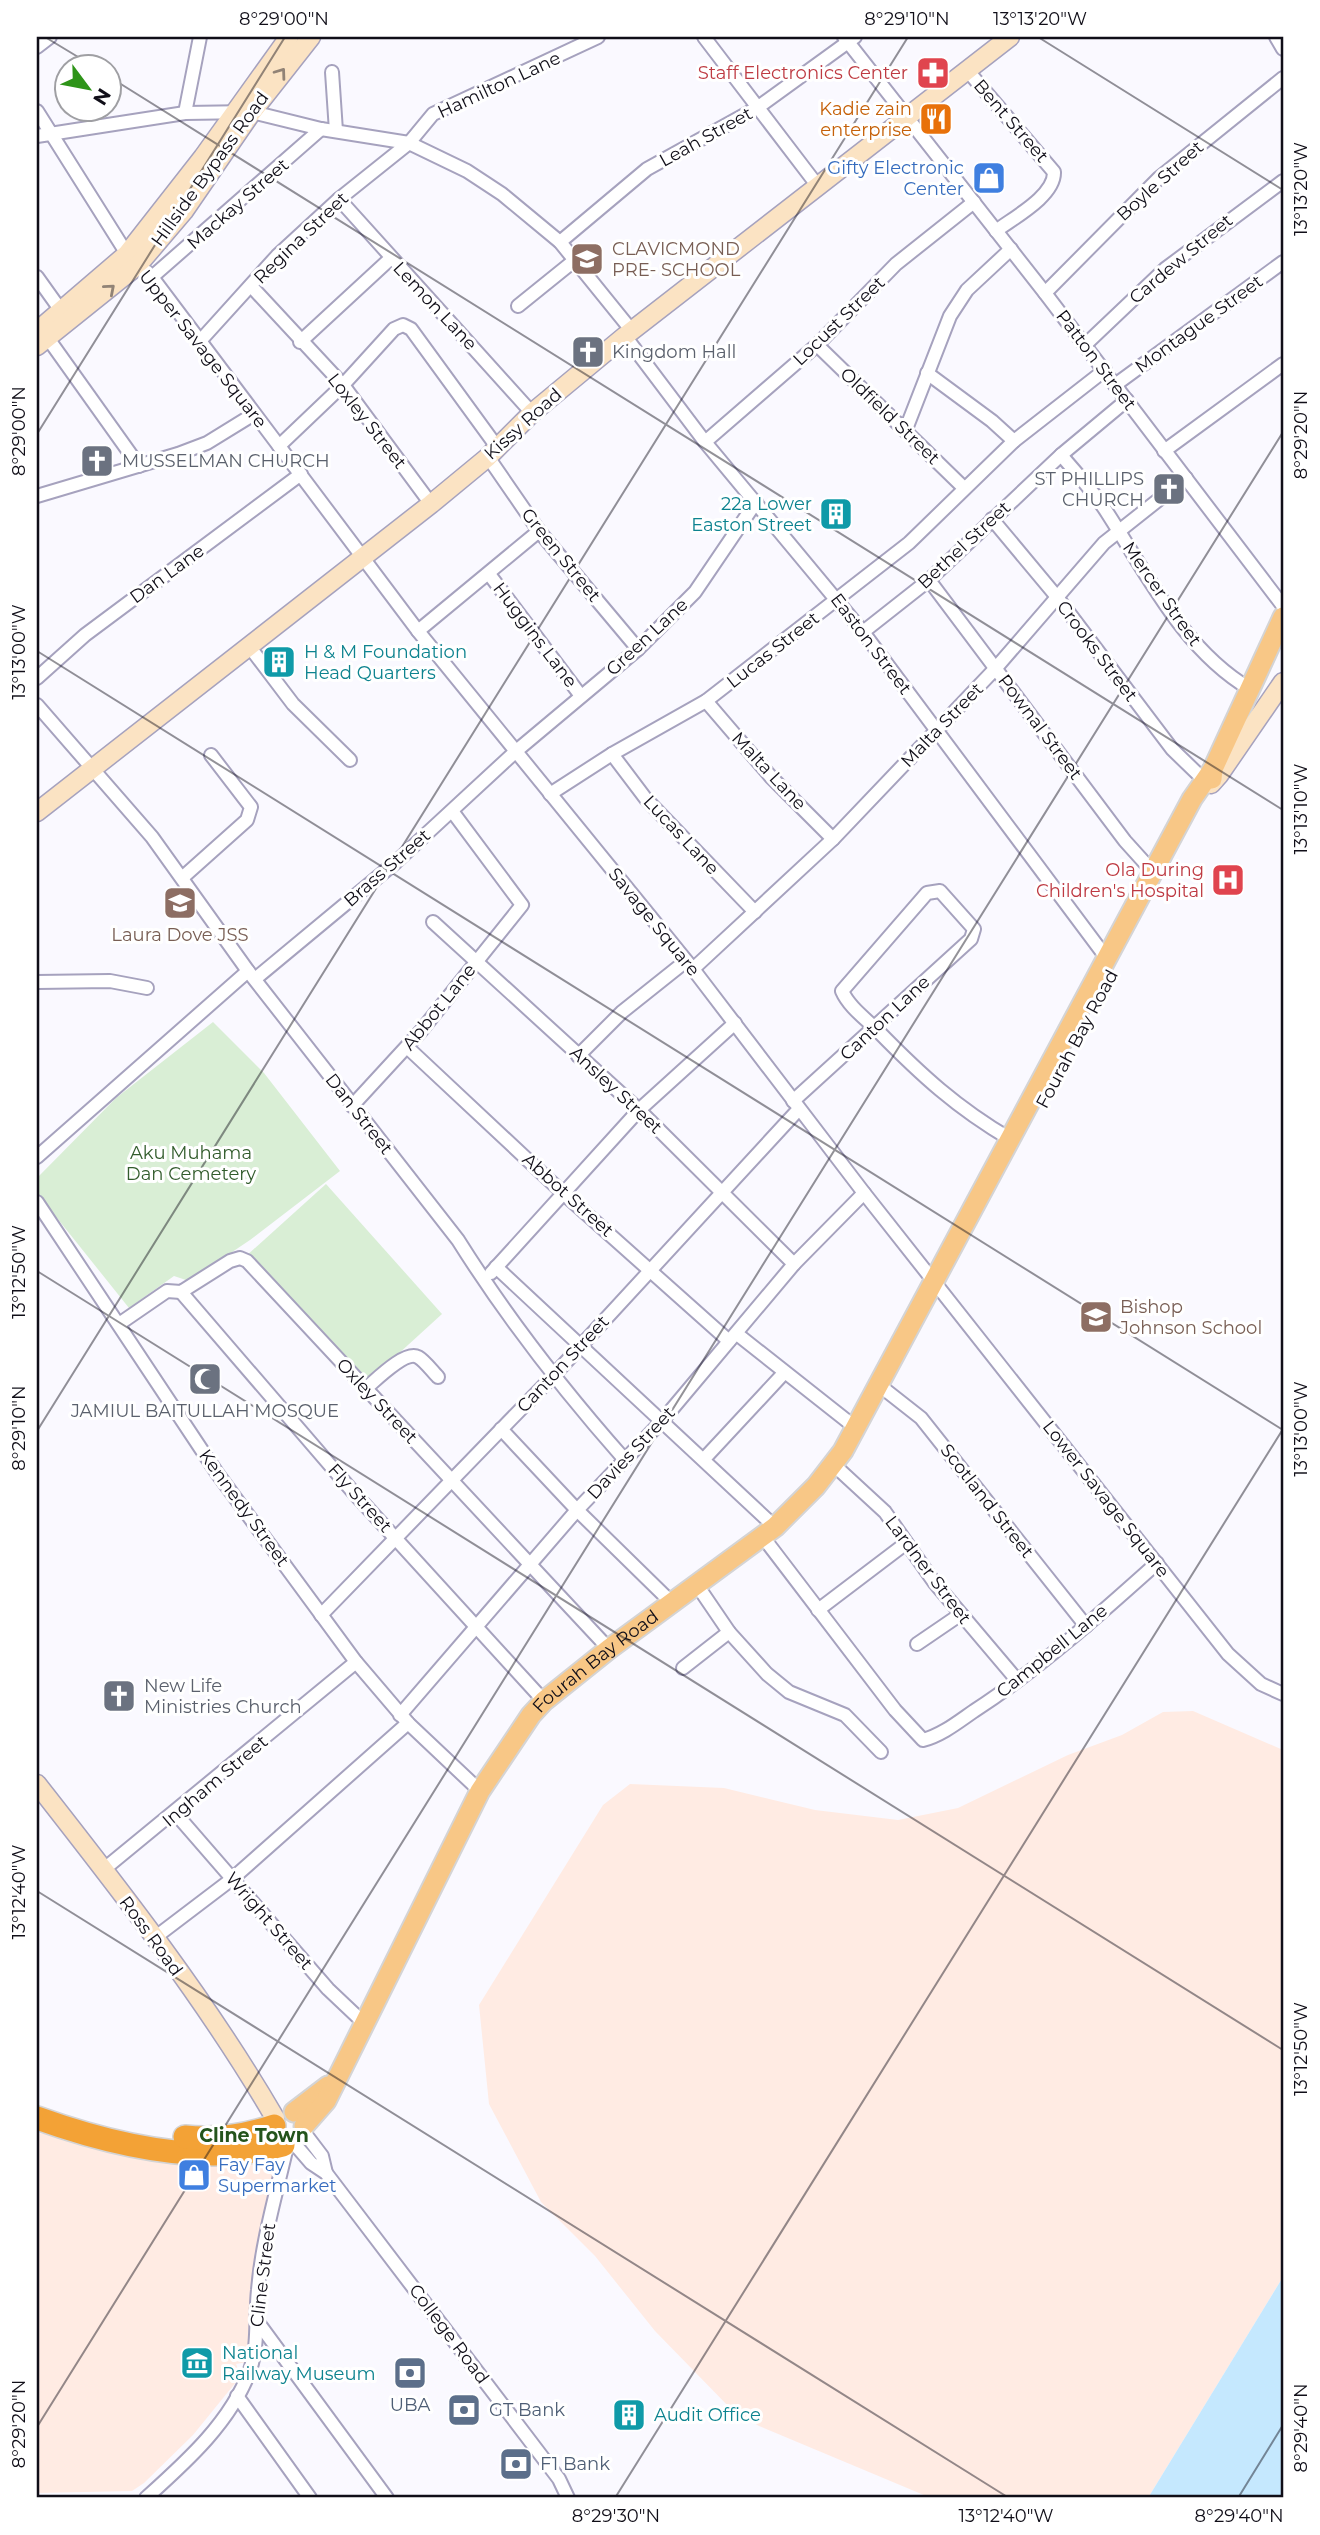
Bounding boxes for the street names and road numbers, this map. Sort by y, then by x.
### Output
street label: Hamilton Lane [434,47,564,123]
street label: Bent Street [969,75,1053,167]
street label: Hillside Bypass Road [146,87,274,251]
street label: Leah Street [656,102,756,172]
street label: Boyle Street [1112,136,1208,226]
street label: Mackay Street [183,154,293,254]
street label: Regina Street [249,187,353,289]
street label: Cardew Street [1125,209,1237,309]
street label: Lemon Lane [388,257,482,355]
street label: Upper Savage Square [134,265,272,433]
street label: Montague Street [1131,270,1267,378]
street label: Locust Street [788,272,890,370]
street label: Patton Street [1051,306,1141,414]
street label: Oldfield Street [836,363,944,469]
street label: Loxley Street [323,369,411,473]
street label: Kissy Road [480,383,566,465]
street label: Bethel Street [913,496,1015,594]
street label: Green Street [517,504,605,606]
street label: Mercer Street [1118,538,1206,650]
street label: Dan Lane [125,540,209,608]
street label: Huggins Lane [488,578,582,692]
street label: Easton Street [826,589,916,699]
street label: Green Lane [602,593,693,680]
street label: Crooks Street [1052,596,1142,706]
street label: Lucas Street [722,607,824,693]
street label: Pownal Street [993,670,1087,784]
street label: Malta Street [896,678,988,772]
street label: Malta Lane [727,727,811,815]
street label: Lucas Lane [638,791,724,880]
street label: Brass Street [339,824,435,912]
street label: Savage Square [604,863,705,981]
street label: Abbot Lane [397,959,481,1055]
street label: Fourah Bay Road [1031,966,1123,1112]
street label: Canton Lane [836,971,935,1065]
street label: Ansley Street [565,1042,667,1138]
street label: Dan Street [321,1069,397,1159]
street label: Abbot Street [518,1148,618,1242]
street label: Canton Street [512,1311,614,1417]
street label: Oxley Street [332,1354,422,1448]
street label: Davies Street [582,1402,680,1504]
street label: Lower Savage Square [1038,1416,1174,1582]
street label: Scotland Street [936,1440,1038,1562]
street label: Kennedy Street [194,1445,294,1571]
street label: Fly Street [323,1459,397,1537]
street label: Lardner Street [880,1512,976,1628]
street label: Campbell Lane [992,1599,1112,1702]
street label: Fourah Bay Road [528,1605,663,1717]
street label: Ingham Street [158,1730,272,1832]
street label: Wright Street [221,1868,317,1974]
street label: Ross Road [115,1892,187,1980]
street label: Cline Street [246,2222,280,2328]
street label: College Road [404,2280,494,2388]

